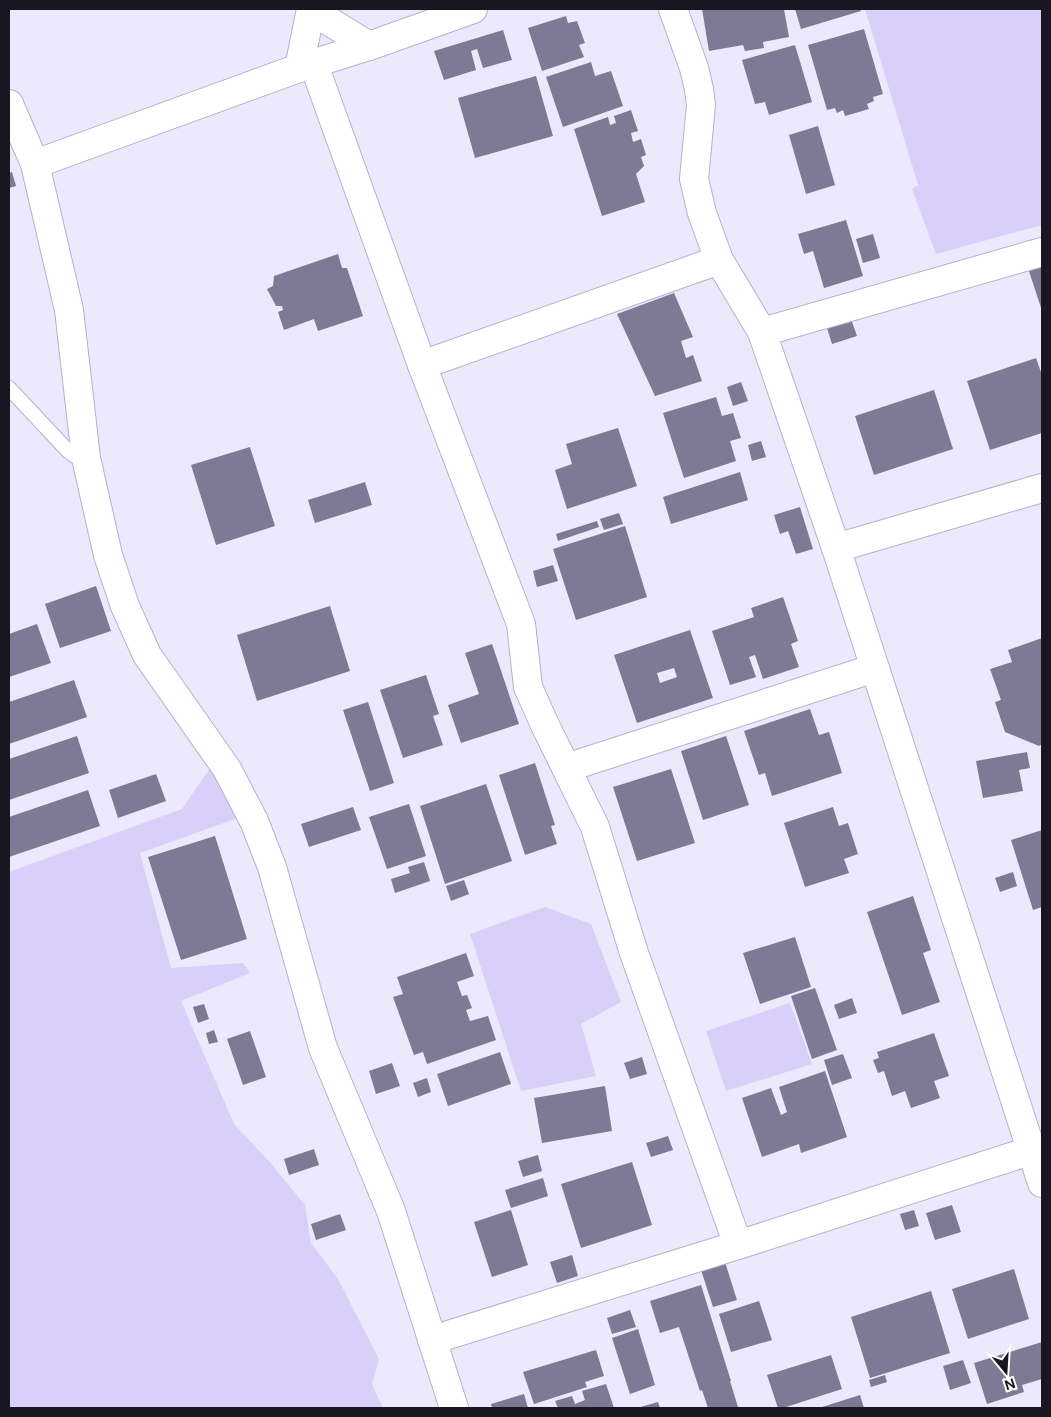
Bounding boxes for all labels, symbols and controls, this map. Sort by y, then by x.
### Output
north arrow [981,1347,1031,1397]
text: N [1002,1374,1018,1395]

